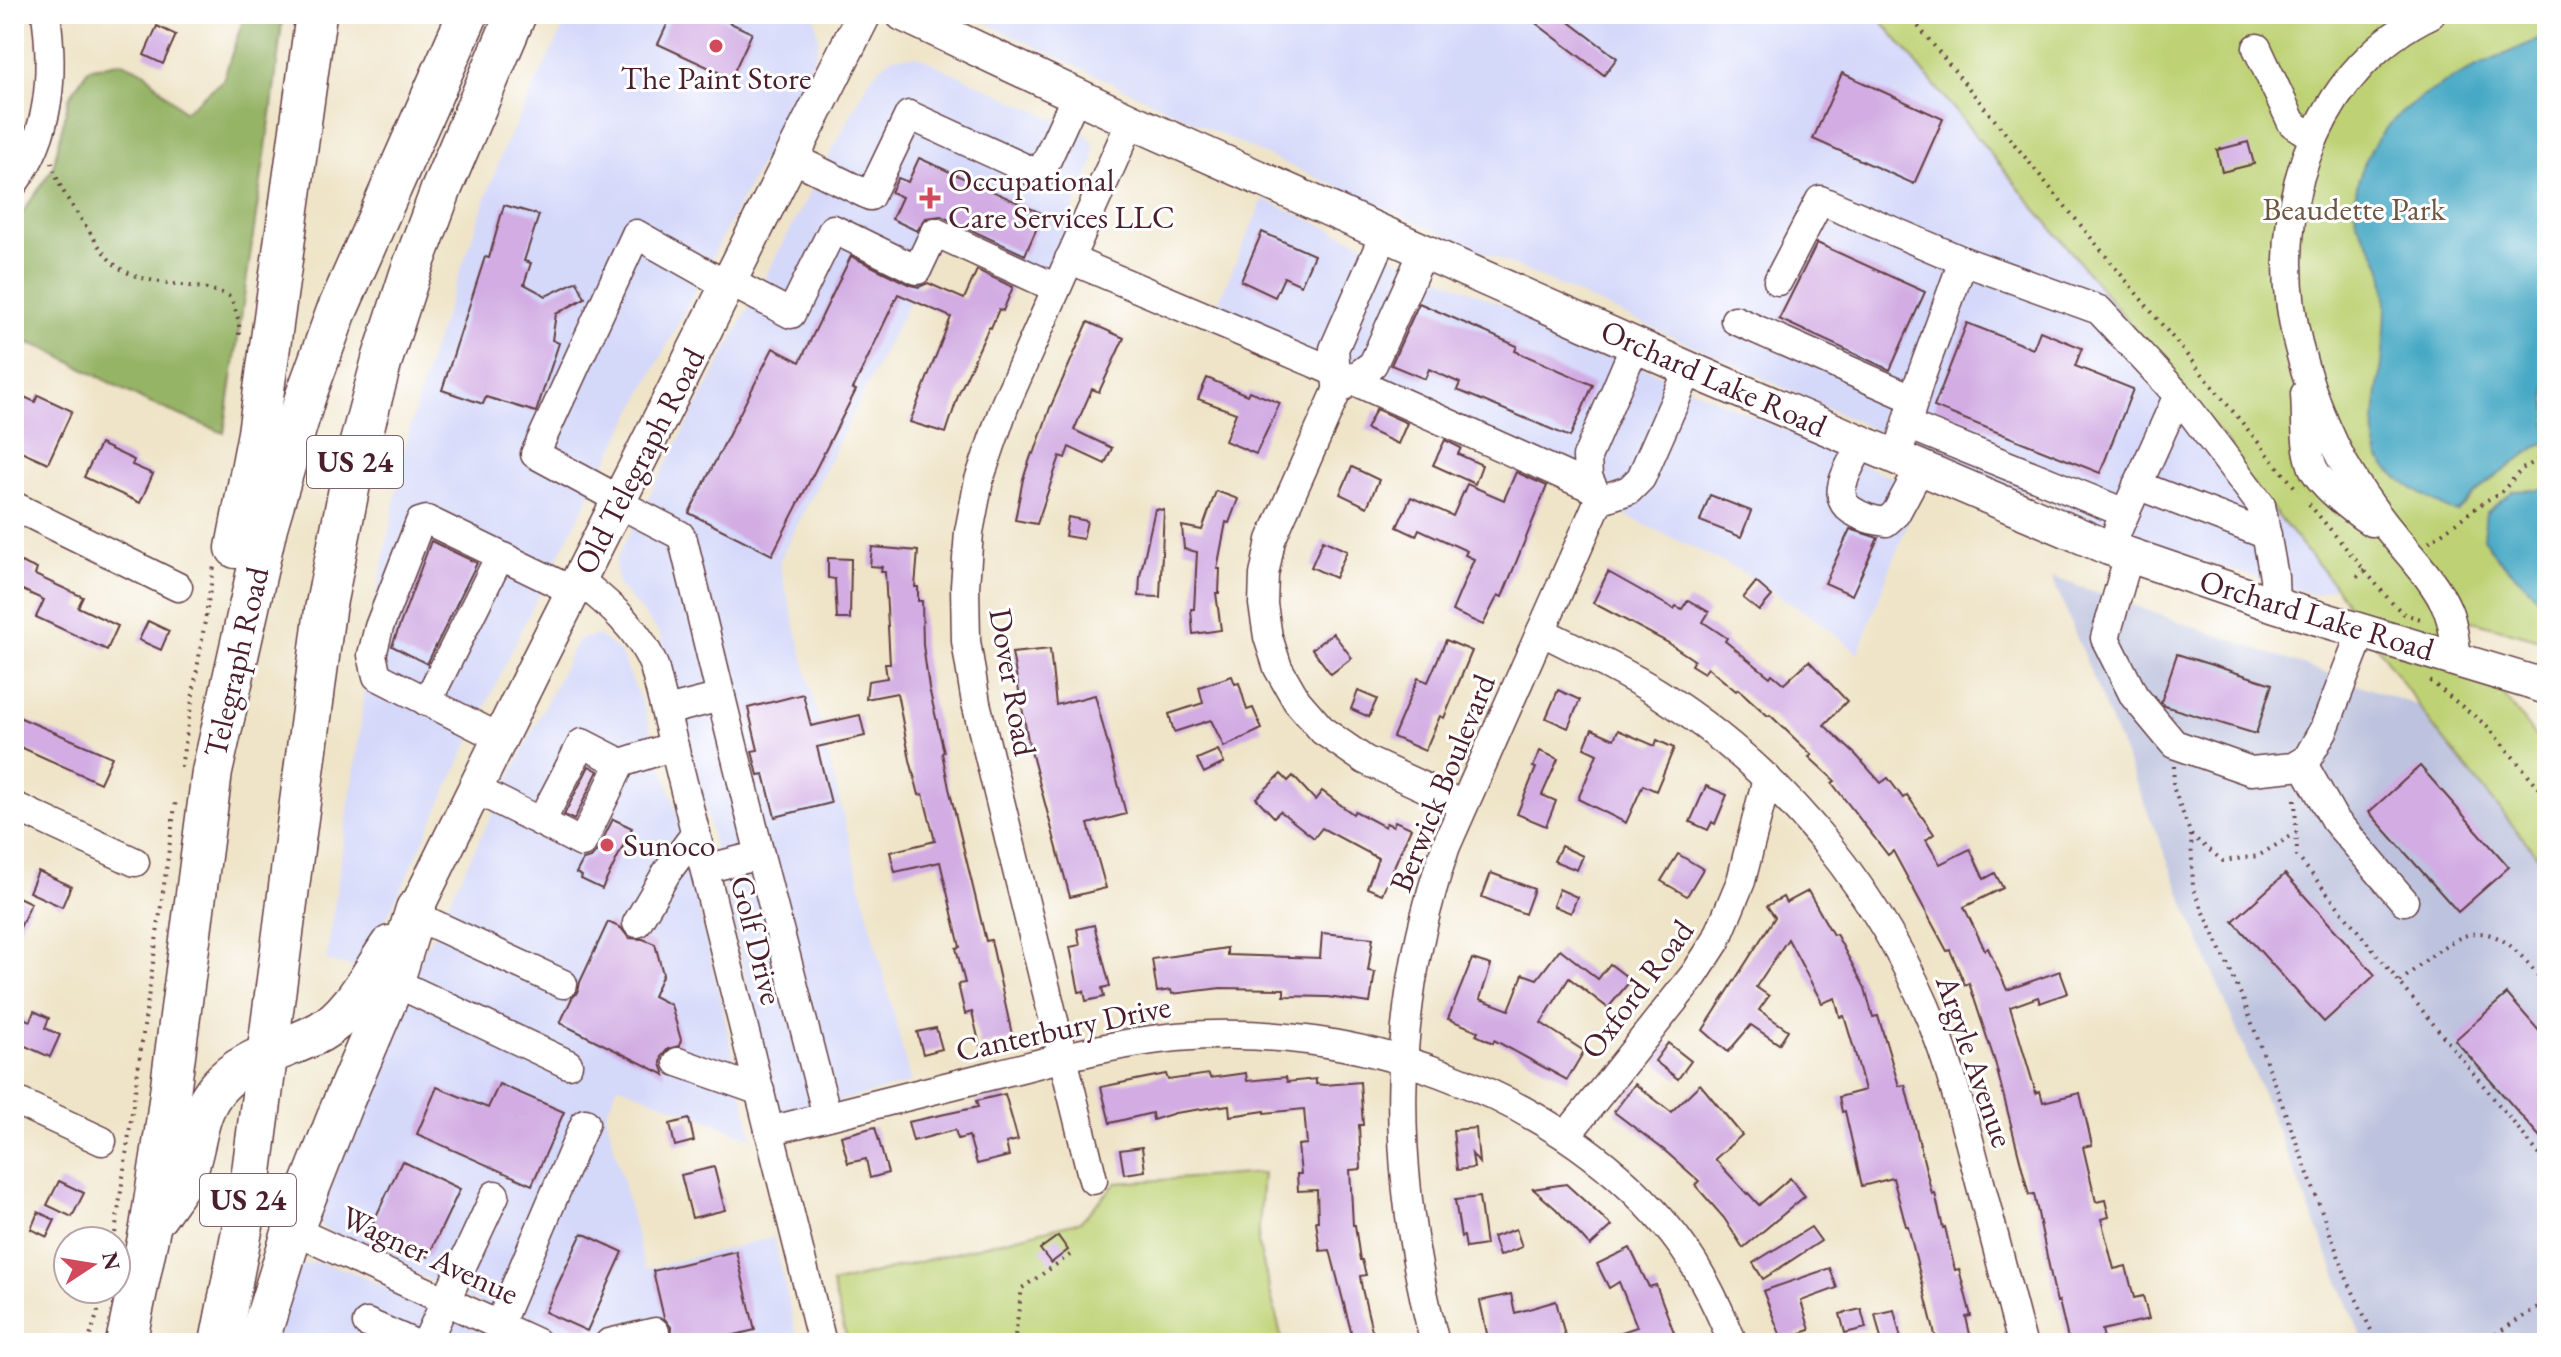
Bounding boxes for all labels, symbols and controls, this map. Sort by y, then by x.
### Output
marker: The Paint Store [707,37,725,55]
place label: The Paint Store [621,57,811,99]
place label: Occupational Care Services LLC [948,159,1175,238]
marker: Occupational Care Services LLC [919,187,941,209]
park label: Beaudette Park [2262,188,2447,230]
street label: Orchard Lake Road [1594,309,1834,447]
street label: Old Telegraph Road [564,340,715,581]
road number: US 24 [307,436,403,488]
street label: Orchard Lake Road [2195,559,2440,671]
street label: Telegraph Road [194,562,278,761]
street label: Dover Road [979,605,1047,760]
street label: Berwick Boulevard [1379,667,1505,898]
place label: Sunoco [623,824,716,866]
marker: Sunoco [598,836,616,854]
street label: Golf Drive [721,871,793,1009]
street label: Oxford Road [1571,910,1703,1067]
street label: Argyle Avenue [1926,969,2024,1153]
street label: Canterbury Drive [952,985,1174,1071]
road number: US 24 [200,1174,296,1226]
street label: Wagner Avenue [335,1196,525,1314]
north arrow [52,1225,132,1305]
text: N [95,1249,127,1273]

